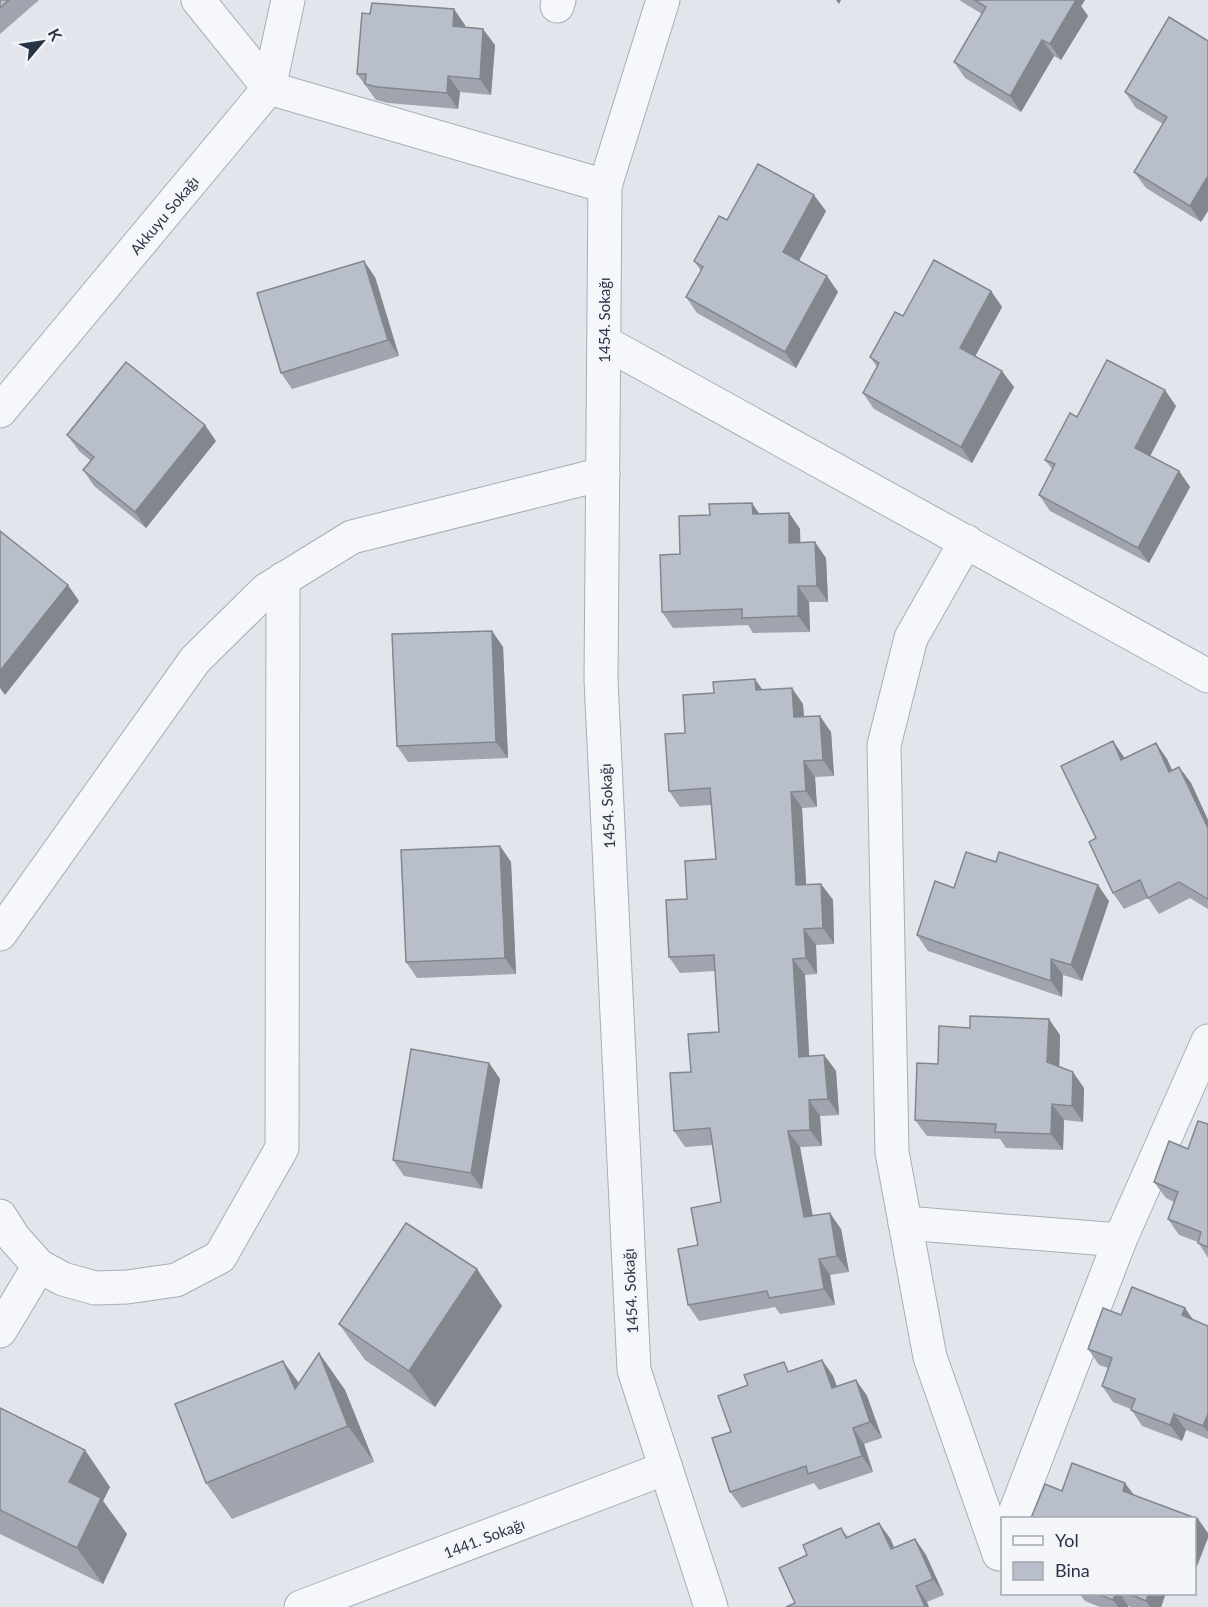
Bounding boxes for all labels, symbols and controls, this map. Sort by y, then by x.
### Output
north arrow [12,12,72,72]
text: K [45,25,67,45]
street label: Akkuyu Sokağı [126,172,202,258]
street label: 1454. Sokağı [595,277,613,363]
street label: 1454. Sokağı [596,763,618,849]
street label: 1454. Sokağı [619,1248,641,1334]
street label: 1441. Sokağı [441,1514,527,1562]
legend [1001,1517,1196,1595]
text: Yol [1055,1529,1079,1551]
text: Bina [1055,1559,1090,1581]

